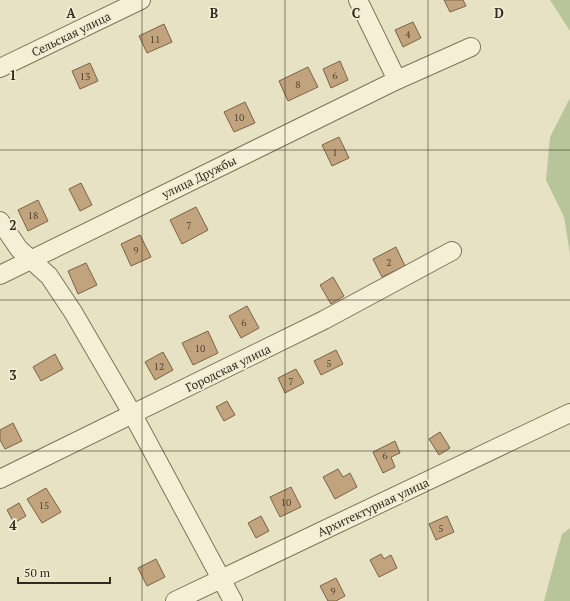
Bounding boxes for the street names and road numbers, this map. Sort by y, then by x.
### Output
street label: Сельская улица [29,8,113,60]
street label: улица Дружбы [158,152,239,202]
street label: Городская улица [183,341,273,395]
street label: Архитектурная улица [315,475,431,539]

